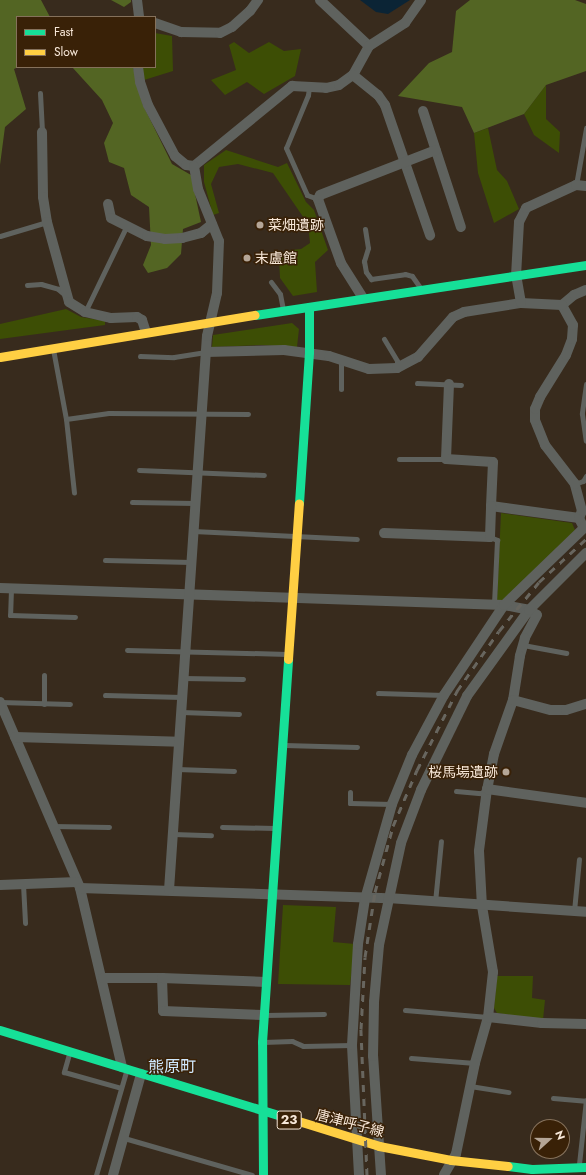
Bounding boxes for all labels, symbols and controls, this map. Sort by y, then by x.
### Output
legend [16,16,156,68]
text: Fast [54,23,73,41]
text: Slow [54,43,78,61]
place label: 菜畑遺跡 [268,217,324,233]
marker: 菜畑遺跡 [255,220,265,230]
place label: 末盧館 [255,250,297,266]
marker: 末盧館 [242,253,252,263]
place label: 桜馬場遺跡 [428,764,498,780]
marker: 桜馬場遺跡 [501,767,511,777]
district label: 熊原町 [148,1057,196,1077]
street label: 唐津呼子線 [314,1106,386,1140]
road number: 23 [276,1109,302,1131]
north arrow [530,1119,570,1159]
text: N [551,1128,569,1142]

